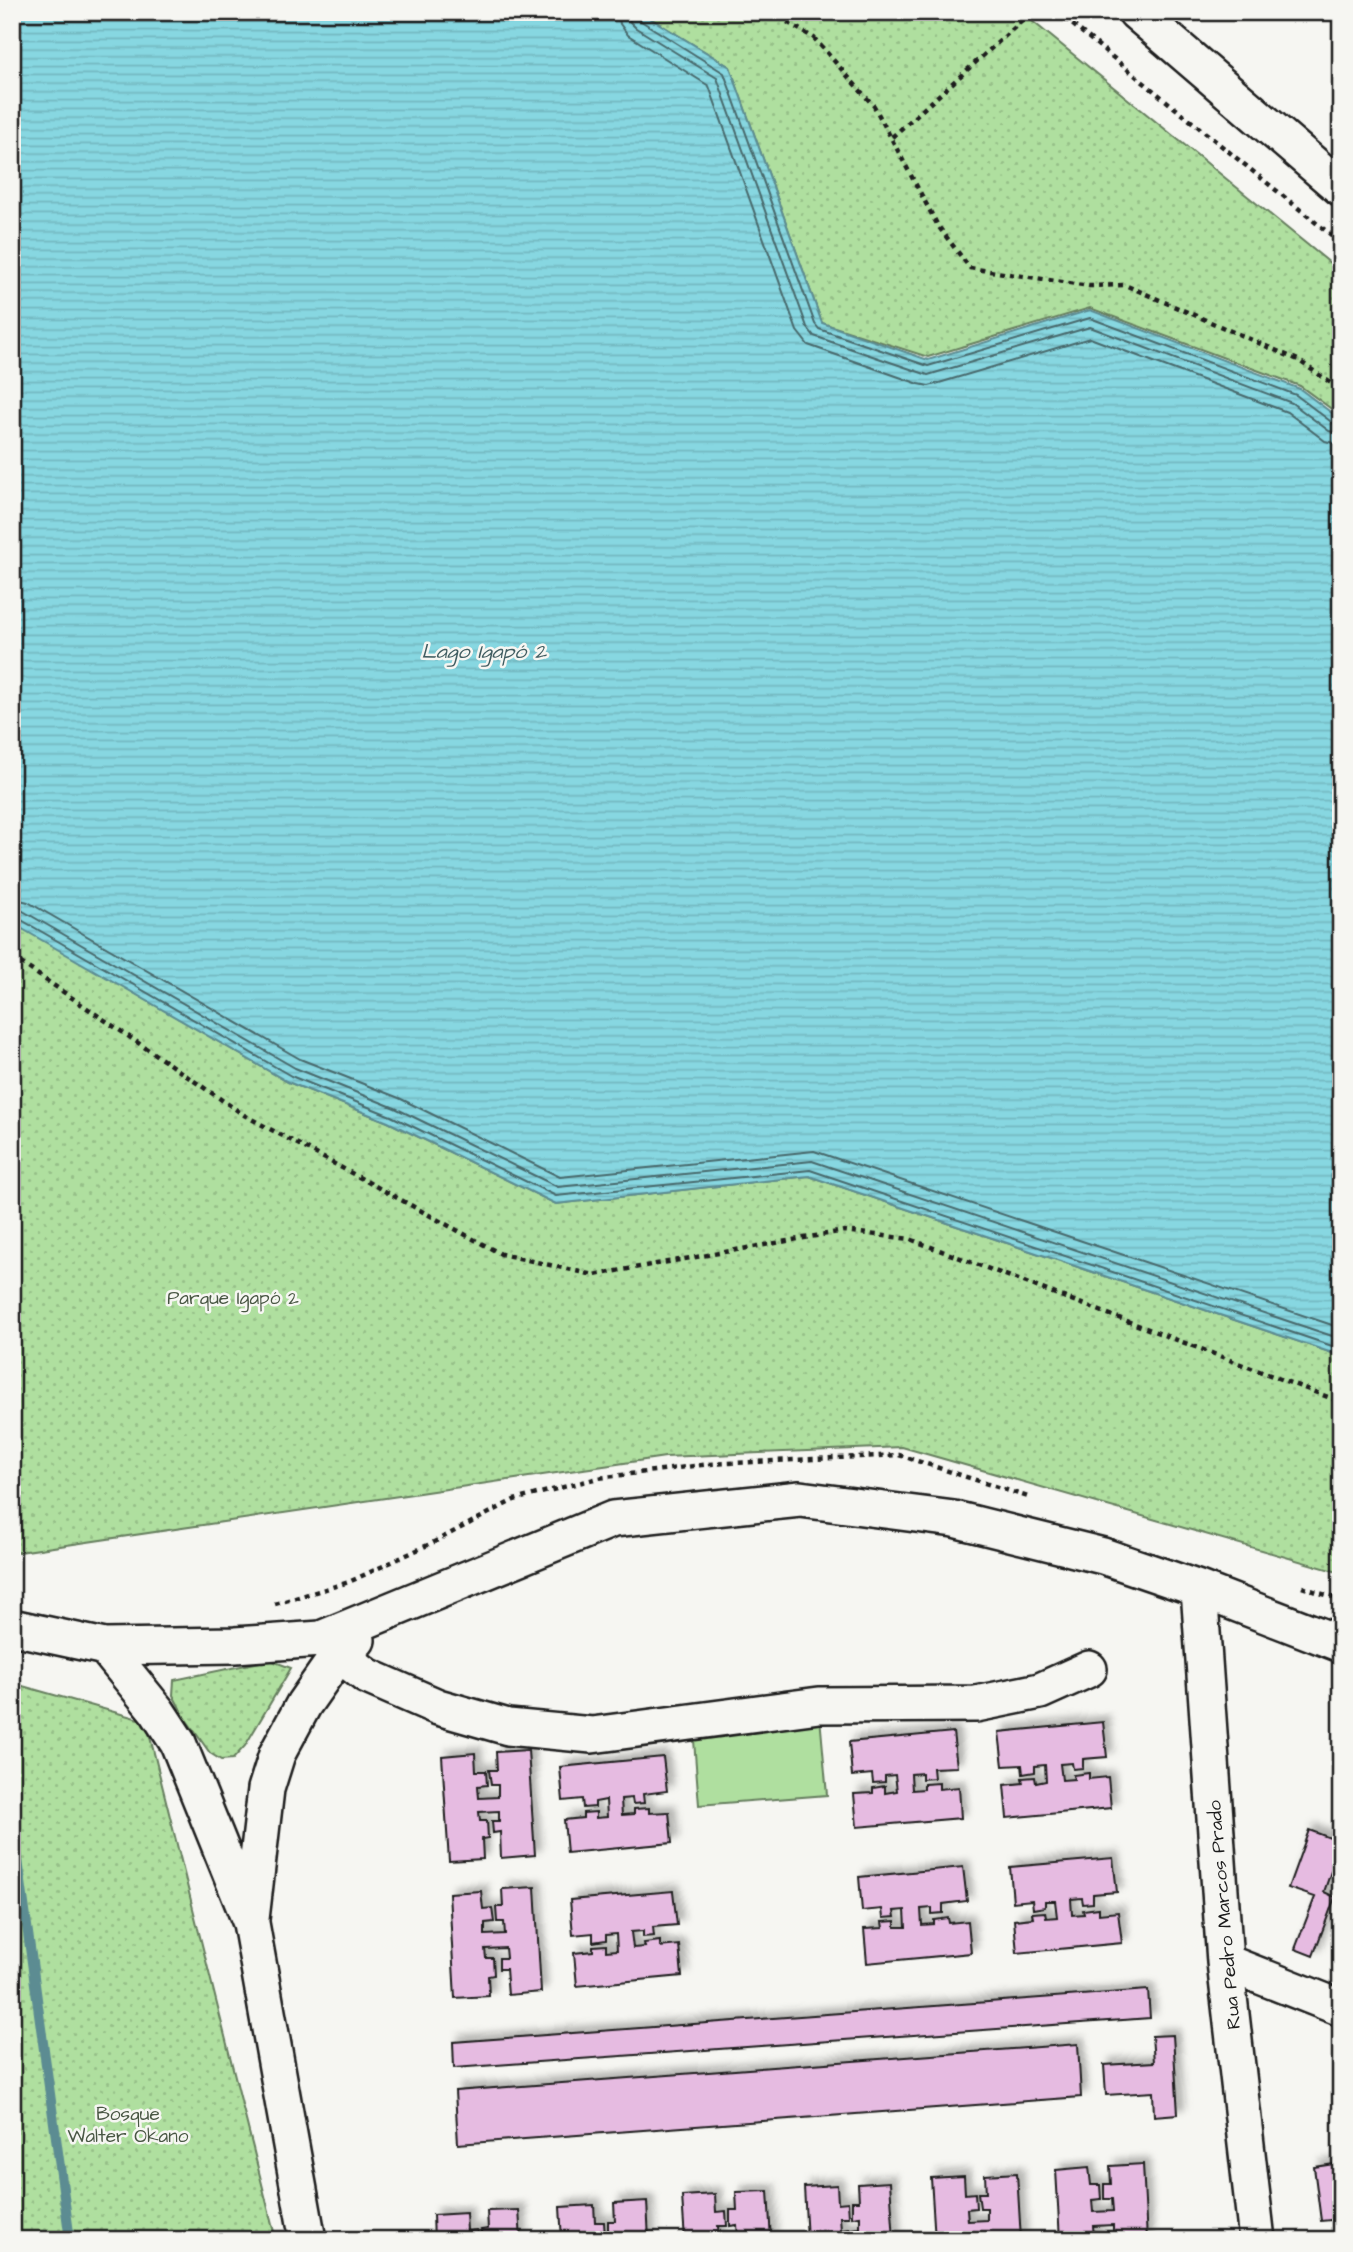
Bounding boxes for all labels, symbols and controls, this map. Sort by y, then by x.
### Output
water label: Lago Igapó 2 [422,637,547,667]
park label: Parque Igapó 2 [167,1285,299,1313]
street label: Rua Pedro Marcos Prado [1201,1799,1248,2031]
park label: Bosque Walter Okano [68,2101,189,2150]

